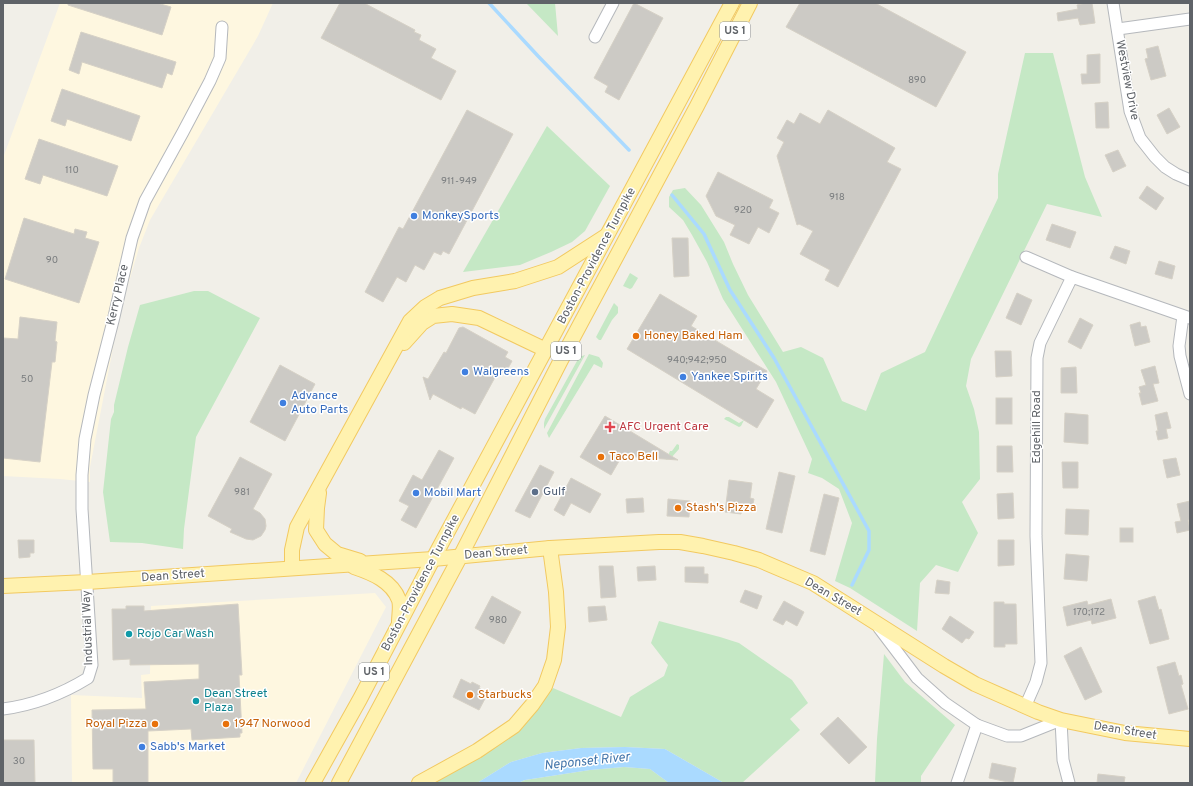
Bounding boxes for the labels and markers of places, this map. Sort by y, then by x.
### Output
place label: MonkeySports [422,208,499,224]
marker: MonkeySports [409,211,419,221]
place label: Honey Baked Ham [644,328,743,344]
marker: Honey Baked Ham [631,331,641,341]
place label: Walgreens [473,364,529,380]
marker: Walgreens [460,367,470,377]
place label: Yankee Spirits [691,369,768,385]
marker: Yankee Spirits [678,372,688,382]
place label: Advance Auto Parts [291,388,348,418]
marker: Advance Auto Parts [278,398,288,408]
place label: AFC Urgent Care [619,419,709,435]
marker: AFC Urgent Care [604,421,616,433]
place label: Taco Bell [609,449,658,465]
marker: Taco Bell [596,452,606,462]
place label: Gulf [543,484,565,500]
place label: Mobil Mart [424,485,481,501]
marker: Gulf [530,487,540,497]
marker: Mobil Mart [411,488,421,498]
place label: Stash's Pizza [686,500,756,516]
marker: Stash's Pizza [673,503,683,513]
place label: Rojo Car Wash [137,626,214,642]
marker: Rojo Car Wash [124,629,134,639]
place label: Dean Street Plaza [204,686,268,716]
place label: Starbucks [478,687,532,703]
marker: Starbucks [465,690,475,700]
marker: Dean Street Plaza [191,696,201,706]
place label: Royal Pizza [85,716,147,732]
place label: 1947 Norwood [234,716,310,732]
marker: Royal Pizza [150,719,160,729]
marker: 1947 Norwood [221,719,231,729]
place label: Sabb's Market [150,739,225,755]
marker: Sabb's Market [137,742,147,752]

